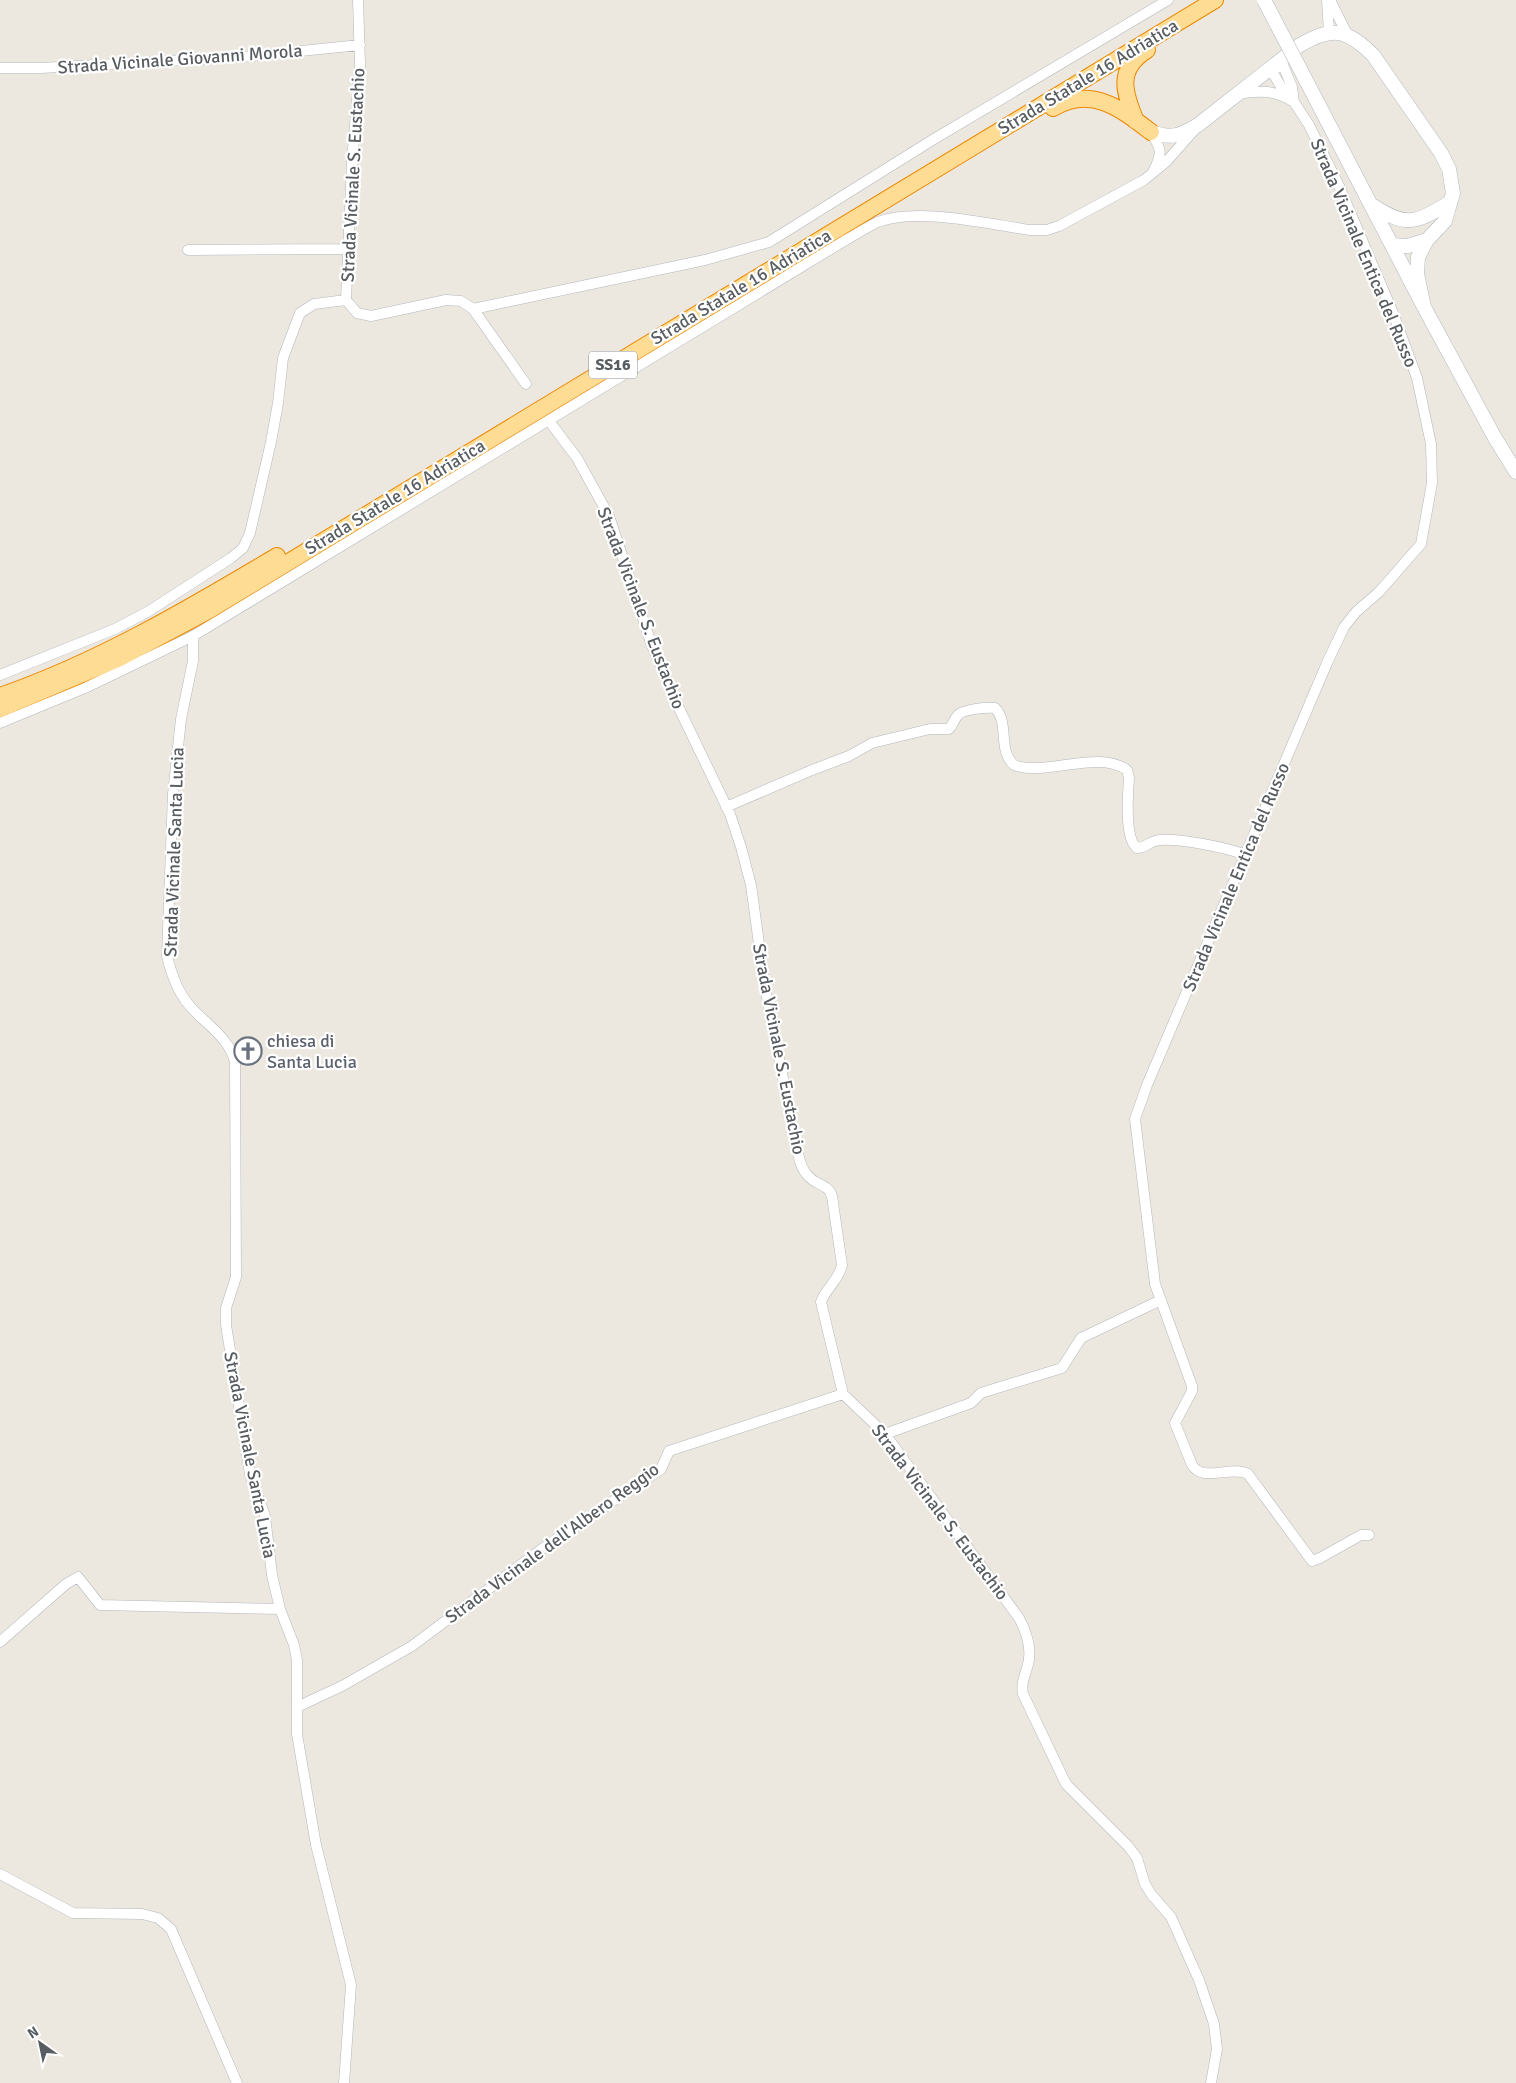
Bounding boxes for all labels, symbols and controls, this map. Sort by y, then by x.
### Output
street label: Strada Statale 16 Adriatica [994,14,1182,140]
street label: Strada Vicinale Giovanni Morola [57,39,303,79]
street label: Strada Vicinale S. Eustachio [336,67,370,283]
street label: Strada Vicinale Entica del Russo [1306,135,1422,371]
street label: Strada Statale 16 Adriatica [647,224,835,350]
road number: SS16 [589,352,637,378]
street label: Strada Statale 16 Adriatica [301,434,489,560]
street label: Strada Vicinale S. Eustachio [592,504,690,712]
street label: Strada Vicinale Santa Lucia [159,747,189,957]
street label: Strada Vicinale Entica del Russo [1178,759,1294,995]
street label: Strada Vicinale S. Eustachio [748,942,810,1156]
place label: chiesa di Santa Lucia [267,1030,357,1073]
church icon: chiesa di Santa Lucia [233,1036,263,1066]
street label: Strada Vicinale Santa Lucia [219,1350,281,1560]
street label: Strada Vicinale S. Eustachio [867,1420,1013,1604]
street label: Strada Vicinale dell'Albero Reggio [441,1458,663,1628]
north arrow [15,2018,65,2068]
text: N [24,2023,42,2042]

